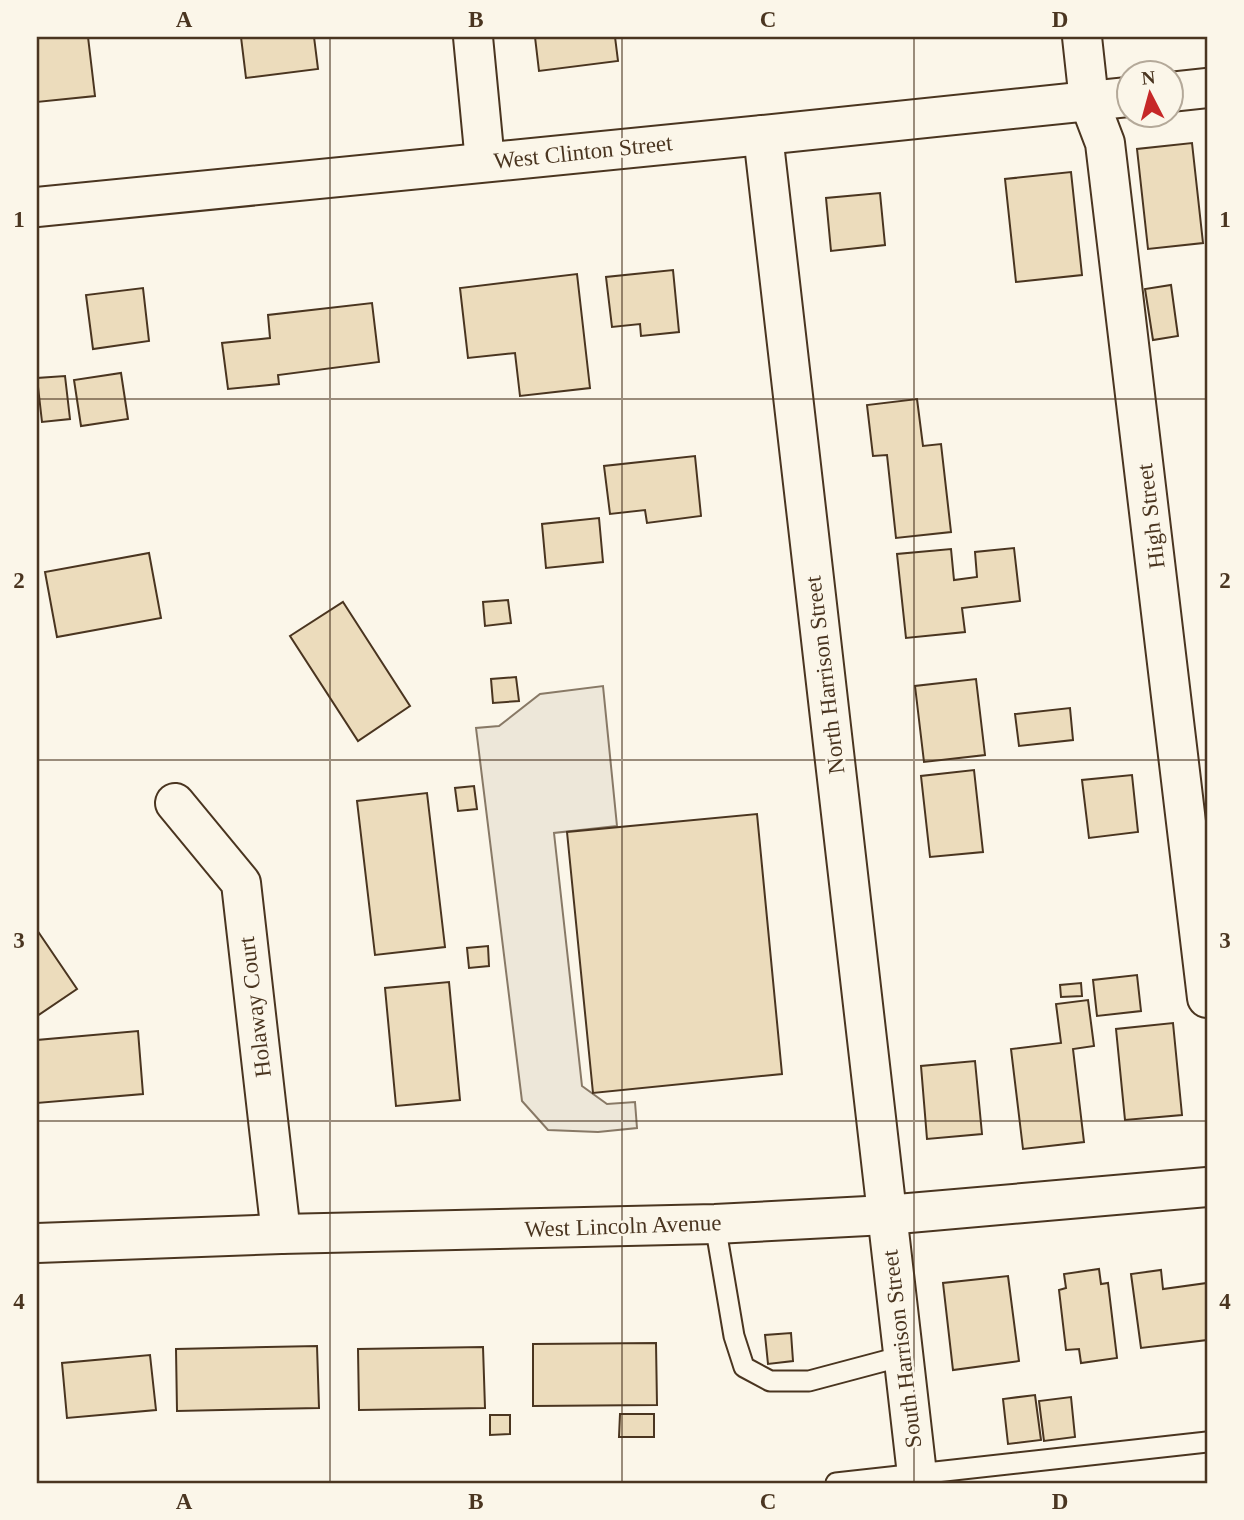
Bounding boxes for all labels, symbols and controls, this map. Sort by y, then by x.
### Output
text: A [176,7,193,32]
text: B [468,7,484,32]
text: C [760,7,776,32]
text: D [1052,7,1068,32]
north arrow [1114,60,1184,130]
text: N [1140,66,1156,89]
street label: West Clinton Street [492,130,674,174]
text: 1 [13,207,25,232]
text: 1 [1219,207,1231,232]
street label: High Street [1132,462,1170,570]
text: 2 [13,568,25,593]
text: 2 [1219,568,1231,593]
street label: North Harrison Street [800,574,850,775]
text: 3 [13,928,25,953]
text: 3 [1219,928,1231,953]
street label: Holaway Court [234,935,276,1079]
street label: West Lincoln Avenue [524,1210,722,1242]
street label: South Harrison Street [877,1248,927,1449]
text: 4 [13,1289,25,1314]
text: 4 [1219,1289,1231,1314]
text: A [176,1489,193,1514]
text: B [468,1489,484,1514]
text: C [760,1489,776,1514]
text: D [1052,1489,1068,1514]

